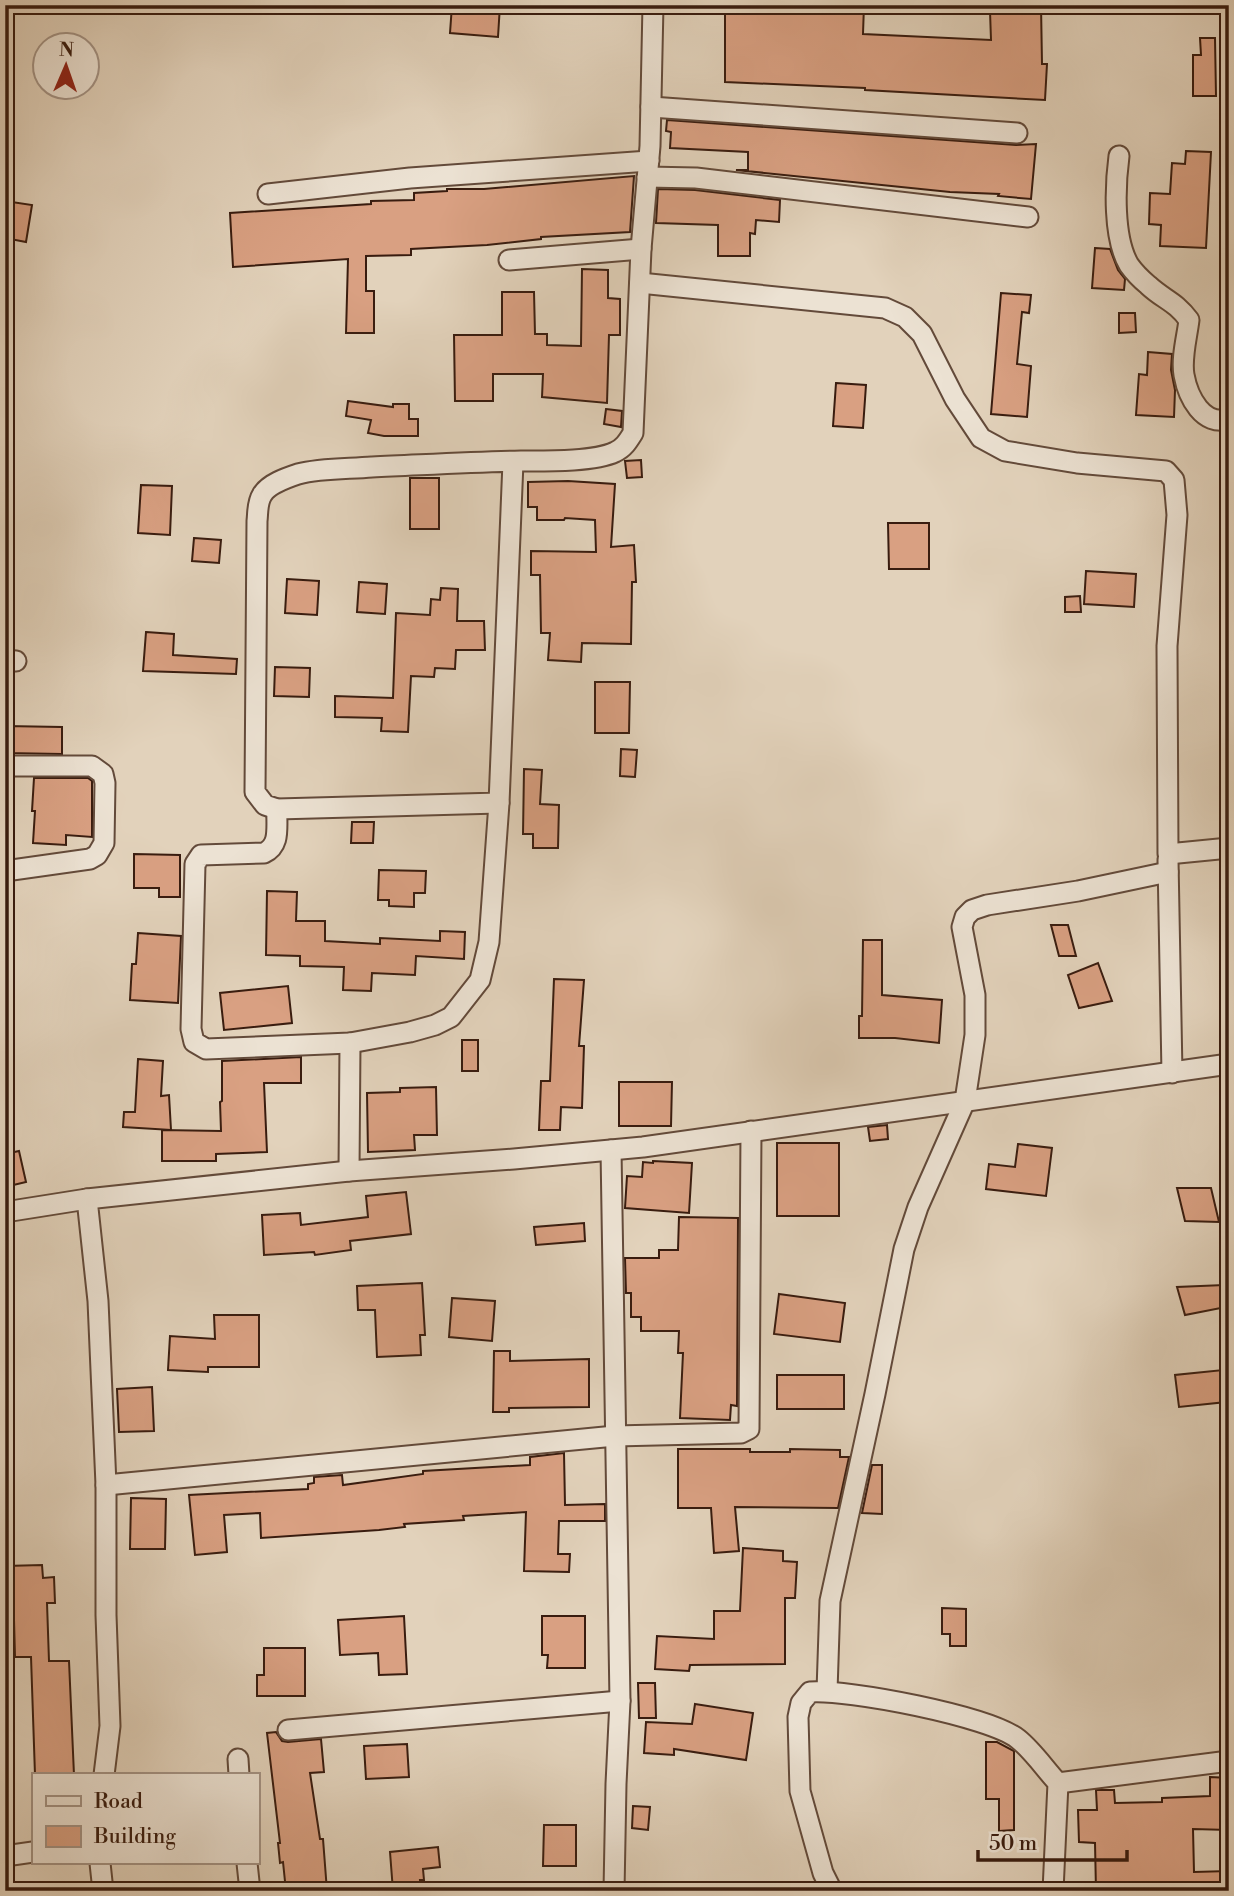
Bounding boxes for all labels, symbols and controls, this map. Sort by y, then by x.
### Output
north arrow [32,32,102,102]
text: N [59,38,74,62]
legend [32,1773,259,1864]
text: Road [94,1789,143,1815]
scale bar [978,1819,1127,1863]
text: Building [93,1824,176,1850]
text: 50 m [989,1831,1037,1857]

